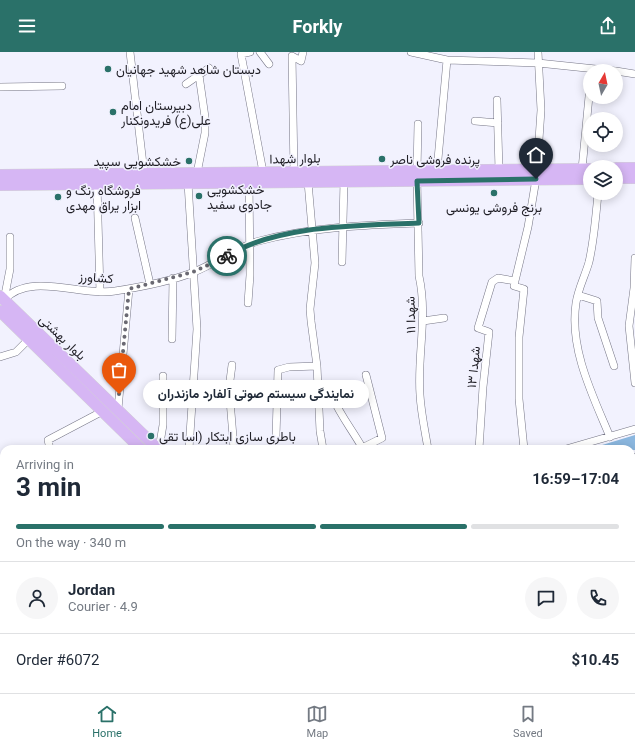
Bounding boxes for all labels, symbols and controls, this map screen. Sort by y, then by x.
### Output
icon: menu [16,15,38,37]
icon: share [597,15,619,37]
text: Forkly [293,16,342,37]
place label: دبستان شاهد شهید جهانیان [116,62,261,78]
marker: دبستان شاهد شهید جهانیان [103,64,113,74]
north arrow [583,64,623,104]
map controls [583,64,623,200]
place label: دبیرستان امام علی(ع) فریدونکنار [120,98,211,130]
marker: دبیرستان امام علی(ع) فریدونکنار [108,107,118,117]
button: locate [583,112,623,152]
pin [519,138,553,179]
icon: home [525,144,547,166]
street label: بلوار شهدا [269,151,321,167]
place label: پرنده فروشی ناصر [389,152,480,169]
place label: خشکشویی سپید [93,154,181,171]
marker: پرنده فروشی ناصر [377,154,387,164]
marker: خشکشویی سپید [184,156,194,166]
button: layers [583,160,623,200]
place label: خشکشویی جادوی سفید [207,182,272,213]
place label: فروشگاه رنگ و ابزار یراق مهدی [66,183,141,214]
marker: برنج فروشی یونسی [489,188,499,198]
marker: خشکشویی جادوی سفید [194,191,204,201]
marker: فروشگاه رنگ و ابزار یراق مهدی [53,192,63,202]
place label: برنج فروشی یونسی [446,200,542,217]
courier [207,236,247,276]
icon: bike [216,245,238,267]
street label: کشاورز [77,269,114,287]
street label: شهدا ۱۱ [403,296,419,334]
street label: بلوار بهشتی [36,312,89,364]
street label: شهدا ۱۳ [464,345,484,389]
pin [102,353,136,394]
icon: bag [108,359,130,381]
callout: نمایندگی سیستم صوتی آلفارد مازندران [143,380,369,408]
text: نمایندگی سیستم صوتی آلفارد مازندران [158,386,354,401]
place label: باطری سازی ابتکار (اسا تقی [159,429,296,445]
marker: باطری سازی ابتکار (اسا تقی [146,431,156,441]
text: Arriving in [16,457,74,472]
text: 16:59–17:04 [532,470,619,488]
text: 3 min [16,472,81,502]
text: On the way · 340 m [16,535,126,550]
button: person [16,577,58,619]
button: chat [525,577,567,619]
button: phone [577,577,619,619]
text: Jordan [68,581,115,599]
text: Courier · 4.9 [68,599,138,614]
text: Order #6072 [16,651,99,669]
text: $10.45 [572,651,619,669]
tab: Home [92,703,122,740]
tab: Map [306,703,328,740]
tab: Saved [513,703,543,740]

